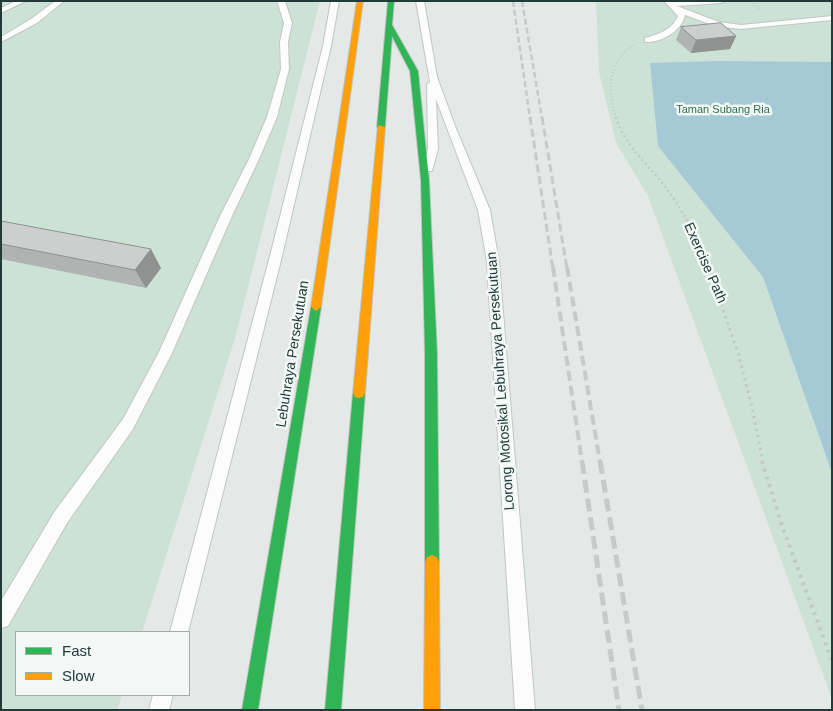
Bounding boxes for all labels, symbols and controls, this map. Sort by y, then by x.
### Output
park label: Taman Subang Ria [676,103,770,117]
street label: Exercise Path [680,220,730,306]
street label: Lorong Motosikal Lebuhraya Persekutuan [484,251,518,511]
street label: Lebuhraya Persekutuan [273,279,313,429]
legend [15,631,190,696]
text: Fast [62,642,91,659]
text: Slow [62,667,95,684]

